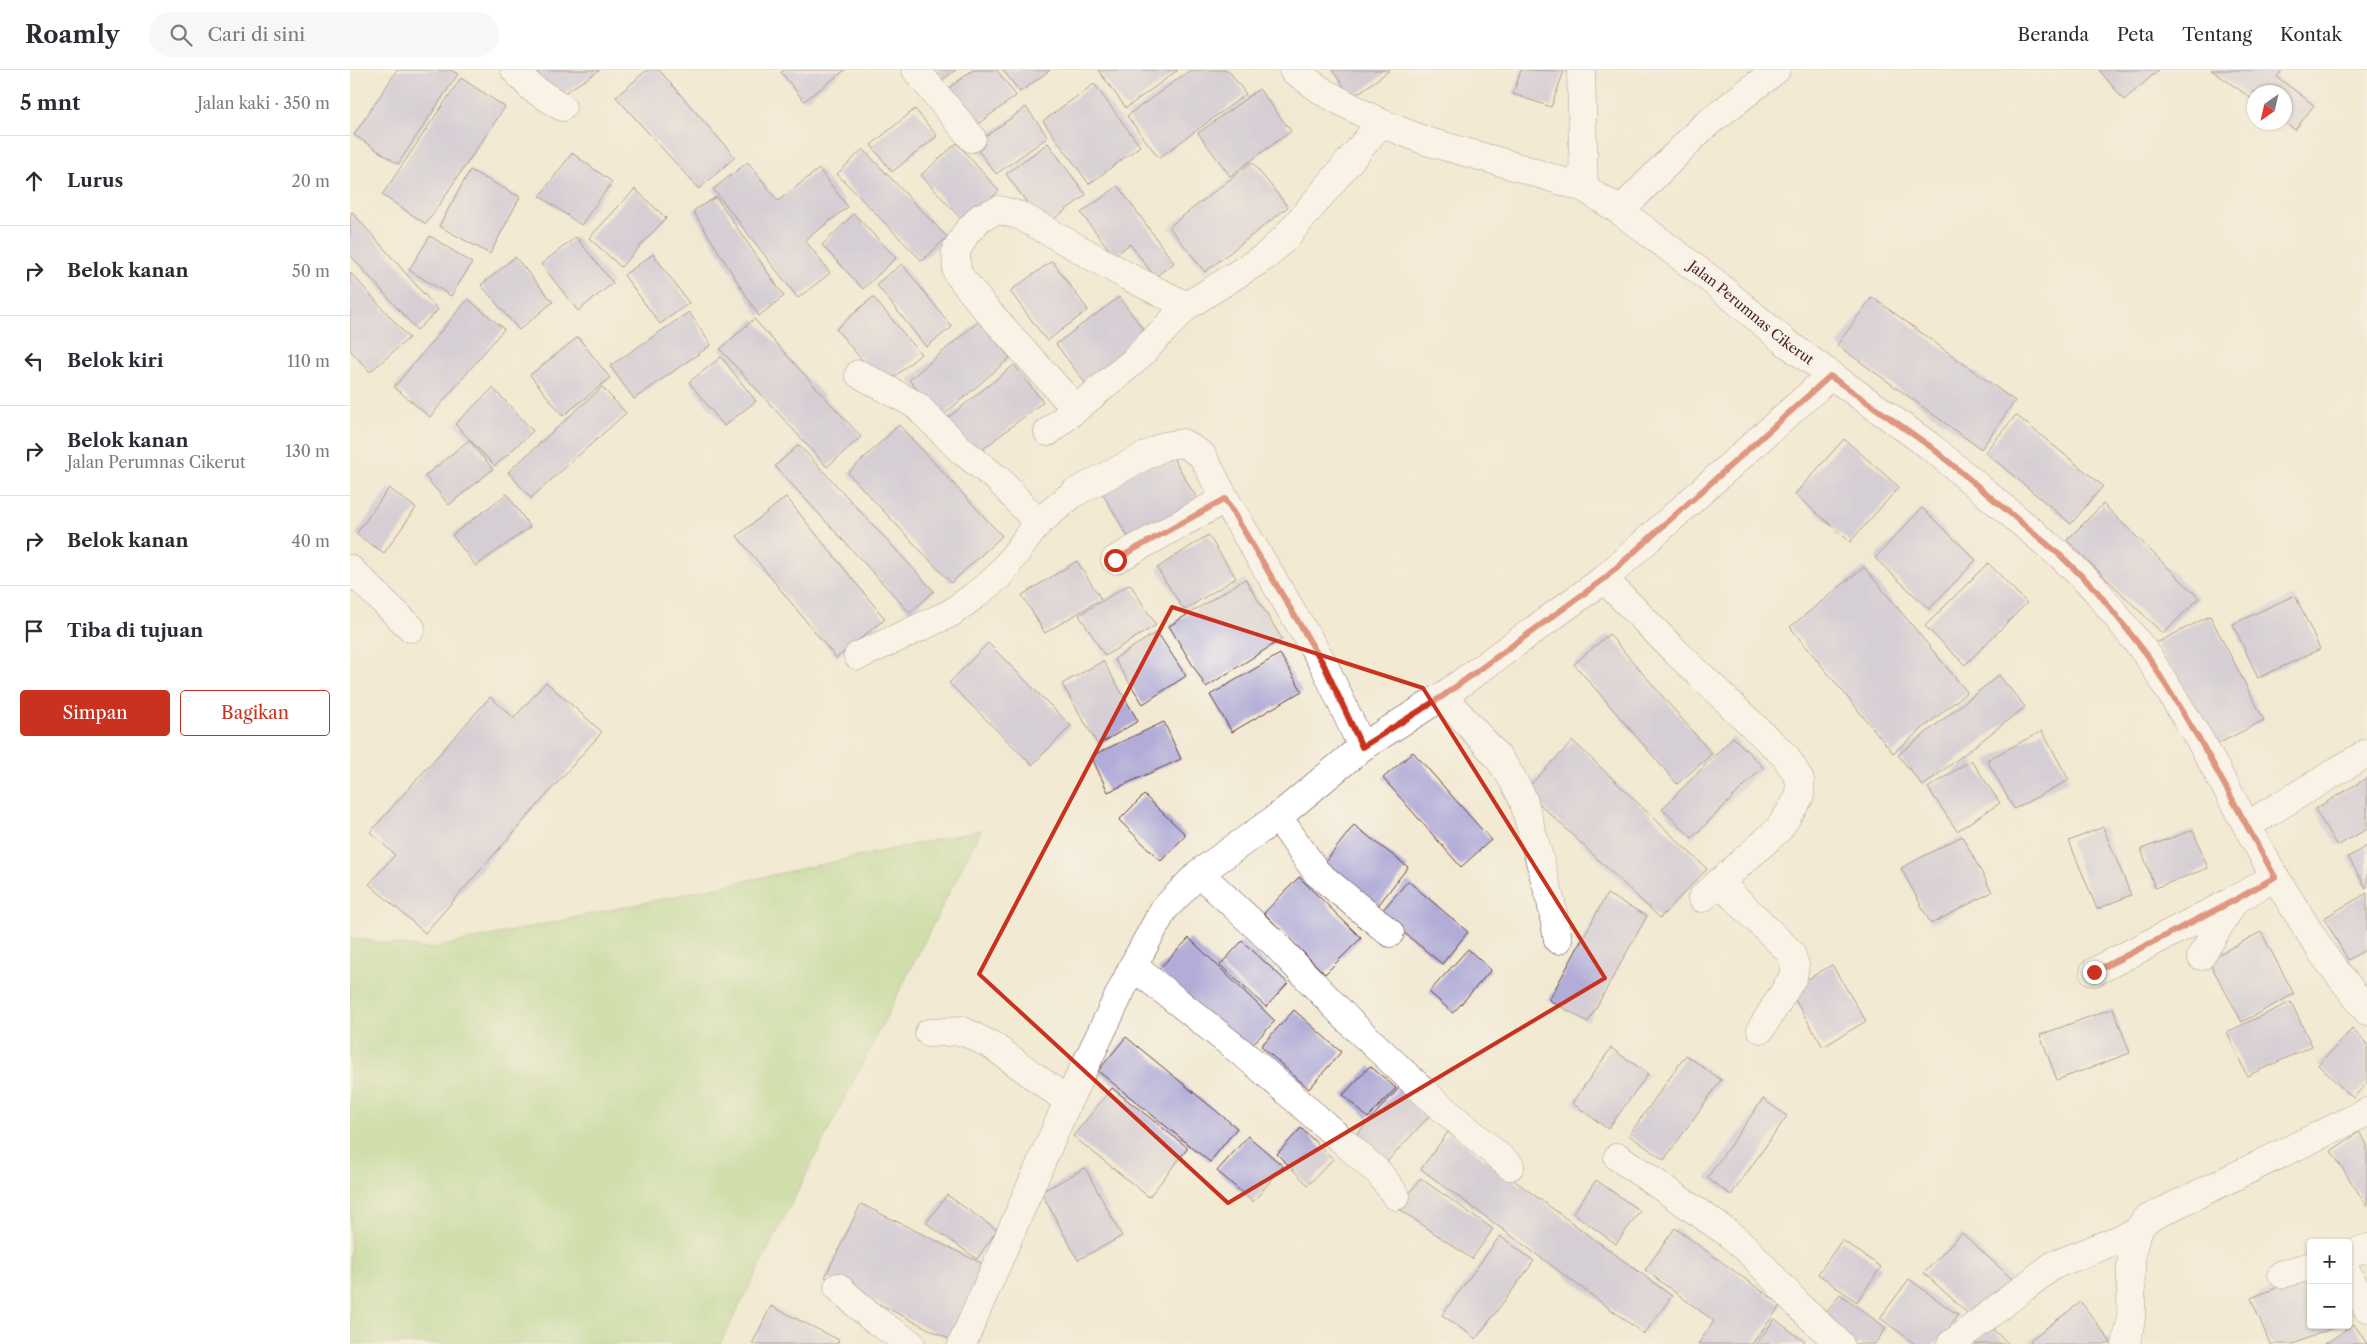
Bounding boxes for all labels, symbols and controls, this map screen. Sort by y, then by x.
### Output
search box [149,12,499,57]
text: Roamly [25,20,119,49]
icon: search [167,21,195,49]
text: Cari di sini [207,23,305,46]
text: Beranda [2018,24,2089,46]
text: Peta [2117,24,2154,46]
text: Tentang [2182,24,2252,46]
text: Kontak [2280,24,2342,46]
north arrow [2247,85,2292,130]
text: 5 mnt [20,90,81,115]
text: Jalan kaki · 350 m [197,93,330,113]
icon: ahead [20,167,48,195]
text: Lurus [67,169,123,192]
text: 20 m [291,171,330,191]
street label: Jalan Perumnas Cikerut [1683,256,1818,369]
icon: right [20,257,48,285]
text: Belok kanan [67,259,189,282]
text: 50 m [292,261,330,281]
icon: left [20,347,48,375]
text: Belok kiri [67,349,164,372]
text: 110 m [287,351,330,371]
text: Belok kanan [67,429,189,452]
icon: right [20,437,48,465]
text: 130 m [285,441,330,461]
text: Jalan Perumnas Cikerut [67,452,246,472]
icon: right [20,527,48,555]
text: Belok kanan [67,529,189,552]
text: 40 m [291,531,330,551]
route start [1104,549,1127,572]
icon: arrive [20,617,48,645]
text: Tiba di tujuan [67,619,203,642]
button: Simpan [20,690,170,736]
button: Bagikan [180,690,330,736]
route end [2083,961,2106,984]
map controls [2307,1239,2352,1329]
button: + [2307,1239,2352,1284]
button: − [2307,1284,2352,1329]

